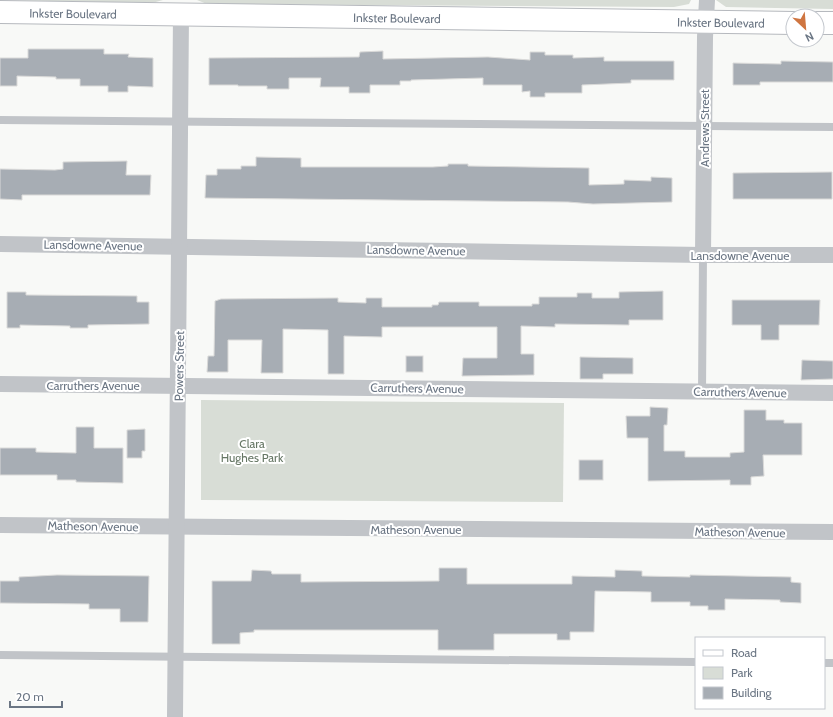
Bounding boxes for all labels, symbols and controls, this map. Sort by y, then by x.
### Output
street label: Inkster Boulevard [29,5,117,21]
north arrow [785,8,825,48]
street label: Inkster Boulevard [353,9,441,26]
street label: Inkster Boulevard [677,14,765,30]
text: N [803,29,816,45]
street label: Andrews Street [697,89,712,167]
street label: Lansdowne Avenue [43,237,143,253]
street label: Lansdowne Avenue [366,242,466,258]
street label: Lansdowne Avenue [691,248,789,263]
street label: Powers Street [171,331,187,401]
street label: Carruthers Avenue [46,378,140,393]
street label: Carruthers Avenue [370,380,464,396]
street label: Carruthers Avenue [693,384,787,400]
park label: Clara Hughes Park [221,436,284,465]
street label: Matheson Avenue [47,518,139,534]
street label: Matheson Avenue [370,522,462,537]
street label: Matheson Avenue [694,524,786,540]
legend [695,637,825,709]
text: Road [731,645,757,660]
text: Park [731,665,753,680]
scale bar [10,683,62,709]
text: Building [731,685,773,700]
text: 20 m [16,689,44,704]

